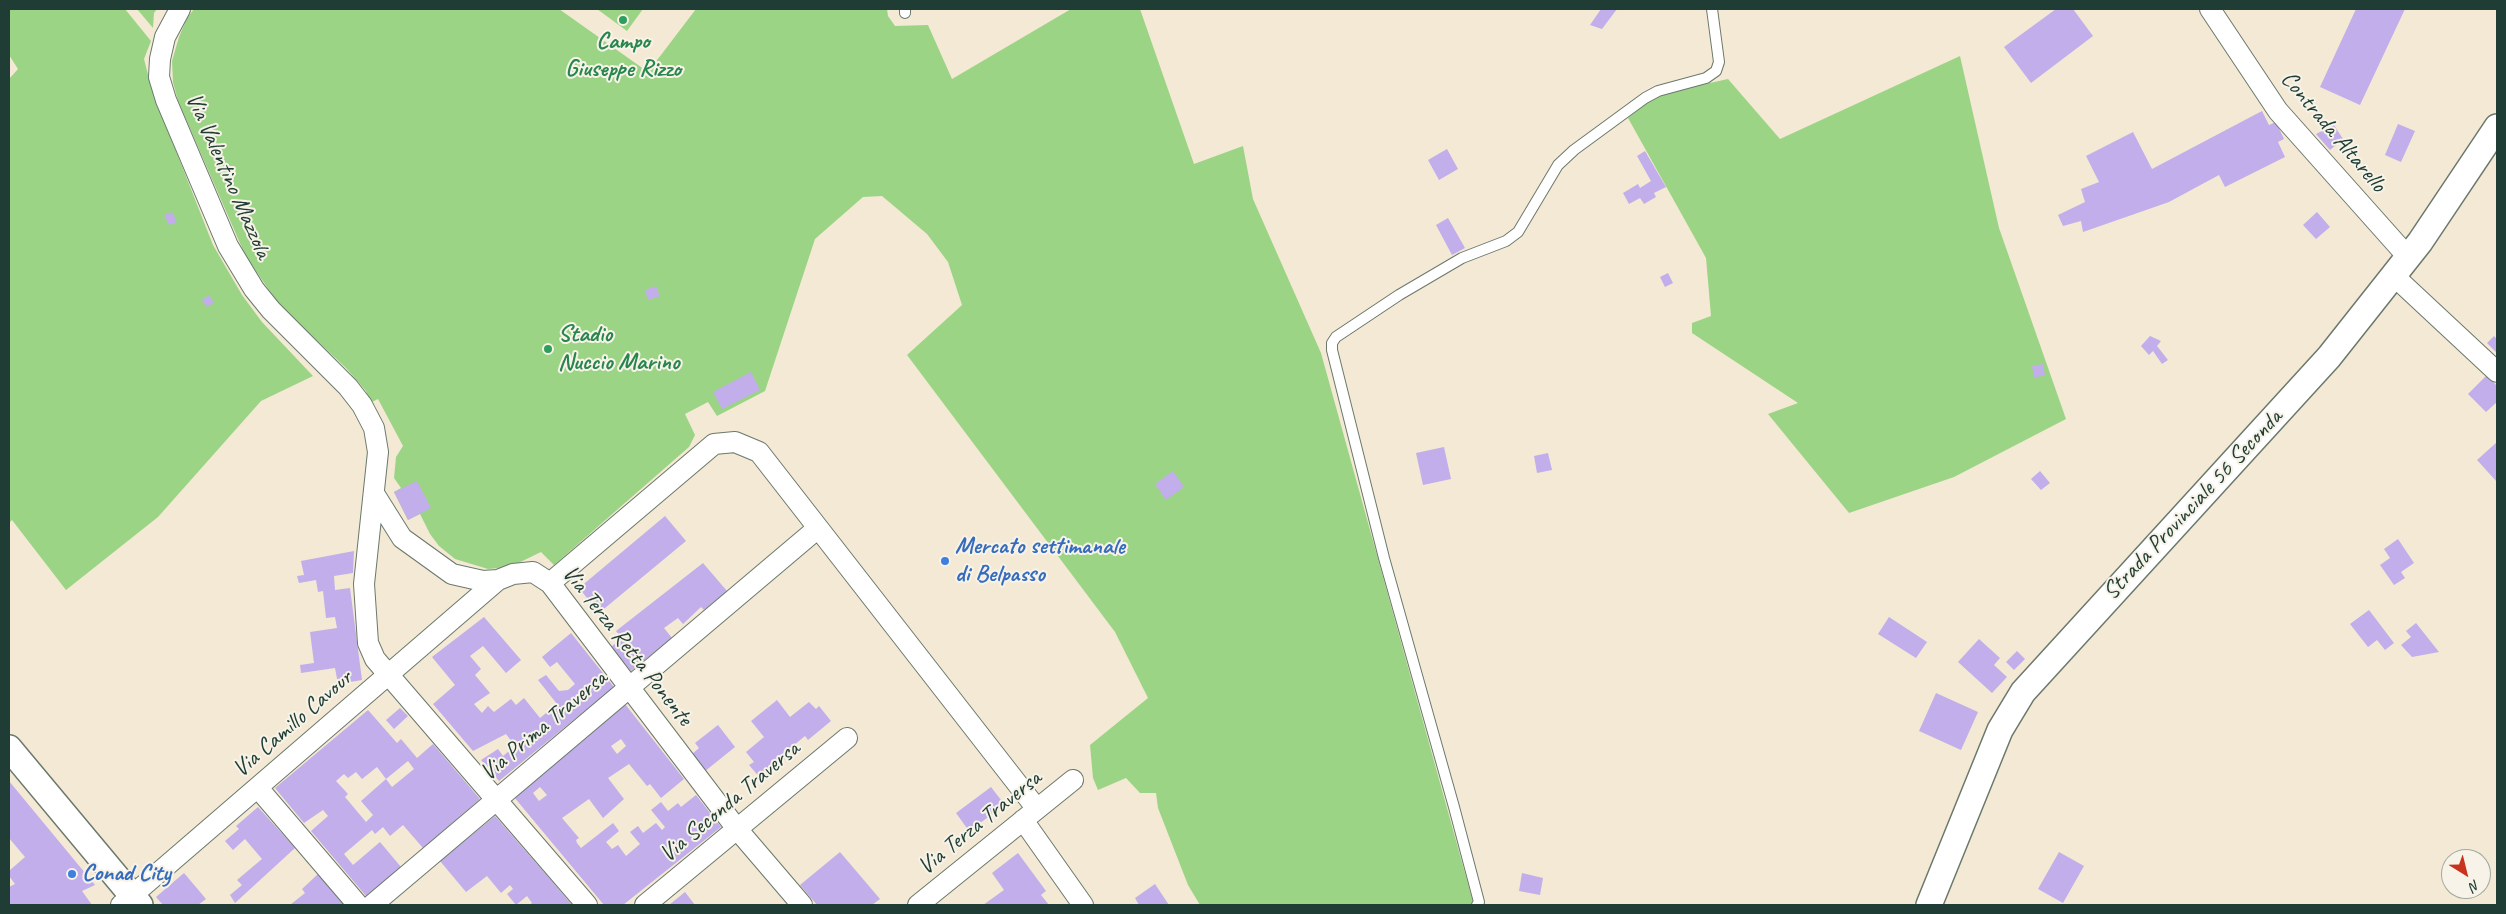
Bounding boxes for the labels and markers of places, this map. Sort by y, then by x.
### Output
marker: Campo Giuseppe Rizzo [617,14,629,26]
place label: Campo Giuseppe Rizzo [565,28,681,84]
place label: Stadio Nuccio Marino [558,321,680,377]
marker: Stadio Nuccio Marino [542,343,554,355]
place label: Mercato settimanale di Belpasso [955,533,1125,589]
marker: Mercato settimanale di Belpasso [939,555,951,567]
place label: Conad City [82,860,171,888]
marker: Conad City [66,868,78,880]

